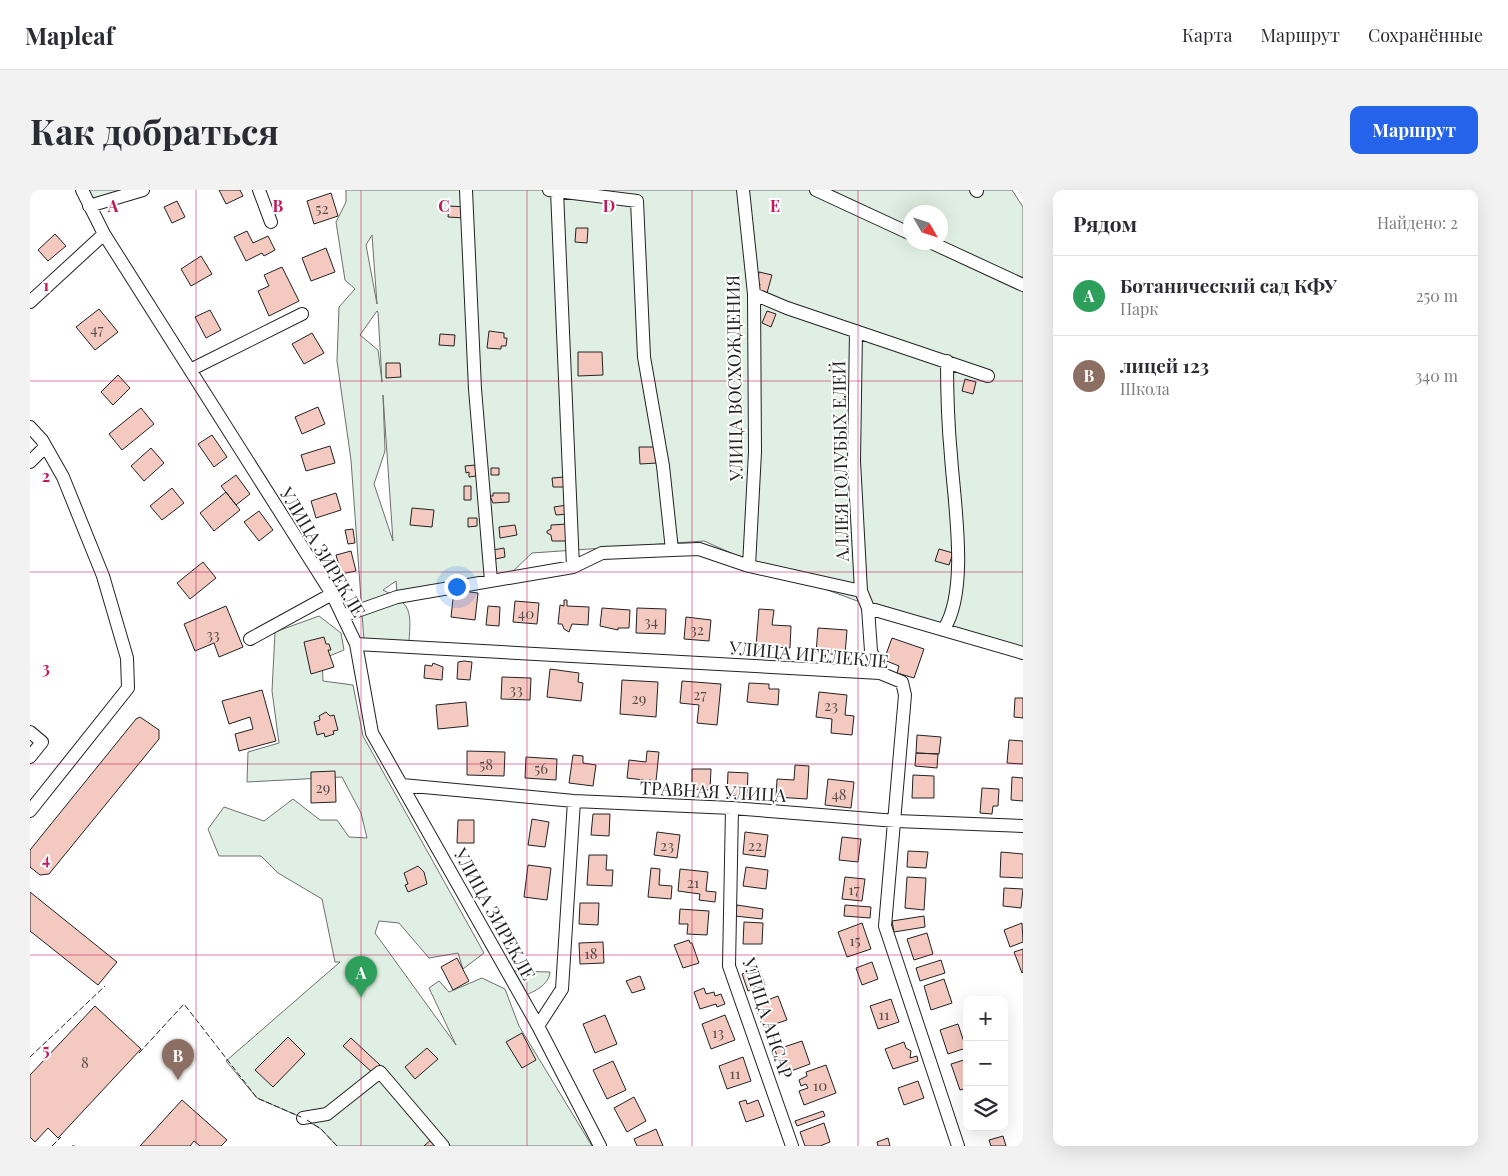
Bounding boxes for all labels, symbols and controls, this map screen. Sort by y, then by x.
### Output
text: Mapleaf [25,19,114,51]
text: Карта [1182,23,1232,47]
text: Маршрут [1260,23,1340,47]
text: Сохранённые [1368,23,1483,47]
button: Маршрут [1350,106,1478,154]
text: Как добраться [30,107,279,154]
text: A [107,195,119,216]
text: B [273,195,284,216]
text: C [438,195,450,216]
text: D [603,195,615,216]
text: E [770,195,780,216]
house number: 52 [315,198,329,218]
north arrow [903,205,948,250]
text: Рядом [1073,209,1137,237]
text: Найдено: 2 [1377,212,1458,233]
text: Ботанический сад КФУ [1120,272,1337,298]
text: 1 [43,274,49,295]
street label: УЛИЦА ВОСХОЖДЕНИЯ [720,275,748,482]
text: A [1084,285,1094,306]
text: 250 m [1416,285,1458,306]
text: Парк [1120,298,1158,319]
house number: 47 [90,319,104,339]
text: лицей 123 [1120,352,1209,378]
street label: АЛЛЕЯ ГОЛУБЫХ ЕЛЕЙ [826,360,854,563]
text: B [1084,365,1094,386]
text: 340 m [1415,365,1458,386]
text: Школа [1120,378,1170,399]
text: 2 [42,465,50,486]
street label: УЛИЦА ЗИРЕКЛЕ [274,482,371,621]
your location [444,574,470,600]
house number: 40 [518,603,534,623]
house number: 34 [644,611,658,631]
house number: 32 [690,619,704,639]
house number: 33 [206,624,220,644]
street label: УЛИЦА ИГЕЛЕКЛЕ [727,635,890,673]
text: 3 [42,657,50,678]
house number: 33 [509,679,523,699]
house number: 27 [693,684,707,704]
house number: 29 [632,688,646,708]
house number: 23 [824,695,838,715]
house number: 58 [479,754,493,774]
house number: 56 [534,758,548,778]
street label: ТРАВНАЯ УЛИЦА [639,775,787,807]
house number: 29 [316,777,330,797]
house number: 48 [831,784,847,804]
house number: 23 [660,835,674,855]
house number: 22 [748,835,762,855]
street label: УЛИЦА ЗИРЕКЛЕ [448,843,541,984]
text: 4 [42,848,50,869]
house number: 21 [687,872,700,892]
house number: 17 [848,879,860,899]
house number: 15 [849,930,861,950]
house number: 18 [584,943,598,963]
street label: УЛИЦА АНСАР [737,954,799,1082]
pin: A [345,956,377,997]
map controls [963,996,1008,1131]
button: + [963,996,1008,1041]
house number: 11 [878,1004,890,1024]
house number: 13 [712,1022,724,1042]
text: 5 [42,1039,50,1060]
pin: B [162,1039,194,1080]
button: − [963,1041,1008,1086]
house number: 8 [81,1052,89,1072]
house number: 11 [729,1063,741,1083]
house number: 10 [813,1075,827,1095]
button: layers [963,1086,1008,1131]

